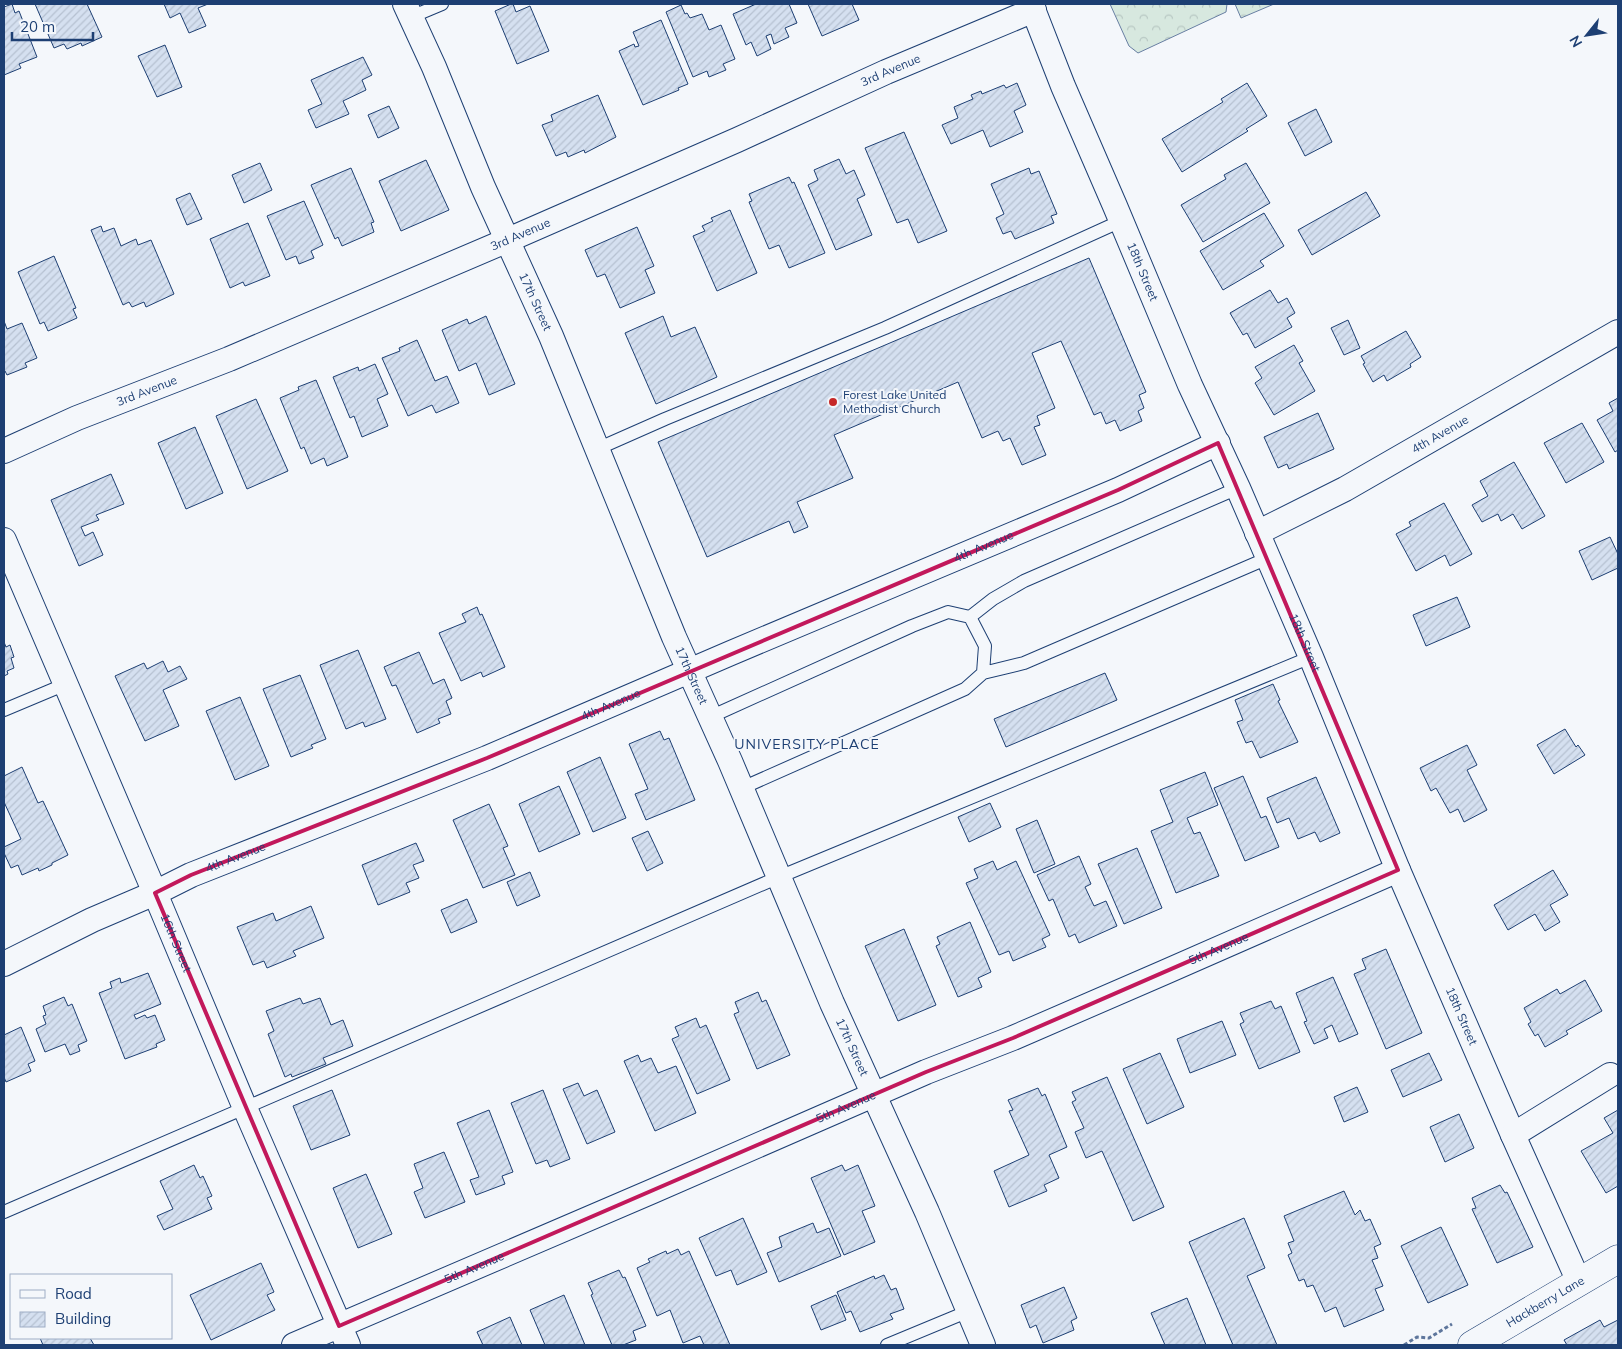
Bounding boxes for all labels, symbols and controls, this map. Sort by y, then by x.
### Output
scale bar [12,10,94,42]
north arrow [1562,10,1612,60]
text: 20 m [20,17,55,36]
text: N [1565,32,1586,51]
street label: 3rd Avenue [858,50,923,90]
street label: 3rd Avenue [488,215,552,254]
street label: 18th Street [1124,240,1162,303]
street label: 17th Street [516,270,555,333]
street label: 3rd Avenue [114,372,179,409]
place label: Forest Lake United Methodist Church [843,387,946,416]
marker: Forest Lake United Methodist Church [827,396,839,408]
street label: 4th Avenue [1409,412,1471,456]
street label: 4th Avenue [951,527,1015,565]
street label: 18th Street [1286,611,1324,674]
street label: 17th Street [672,644,711,706]
street label: 4th Avenue [578,685,642,724]
district label: UNIVERSITY PLACE [734,735,880,753]
street label: 4th Avenue [203,838,268,876]
street label: 16th Street [157,911,195,974]
street label: 5th Avenue [1186,929,1250,968]
street label: 18th Street [1443,985,1481,1047]
street label: 17th Street [833,1016,872,1078]
street label: 5th Avenue [814,1087,878,1126]
street label: 5th Avenue [442,1248,506,1287]
street label: Hackberry Lane [1503,1273,1587,1330]
legend [10,1274,172,1339]
text: Road [55,1284,92,1303]
text: Building [55,1309,111,1328]

